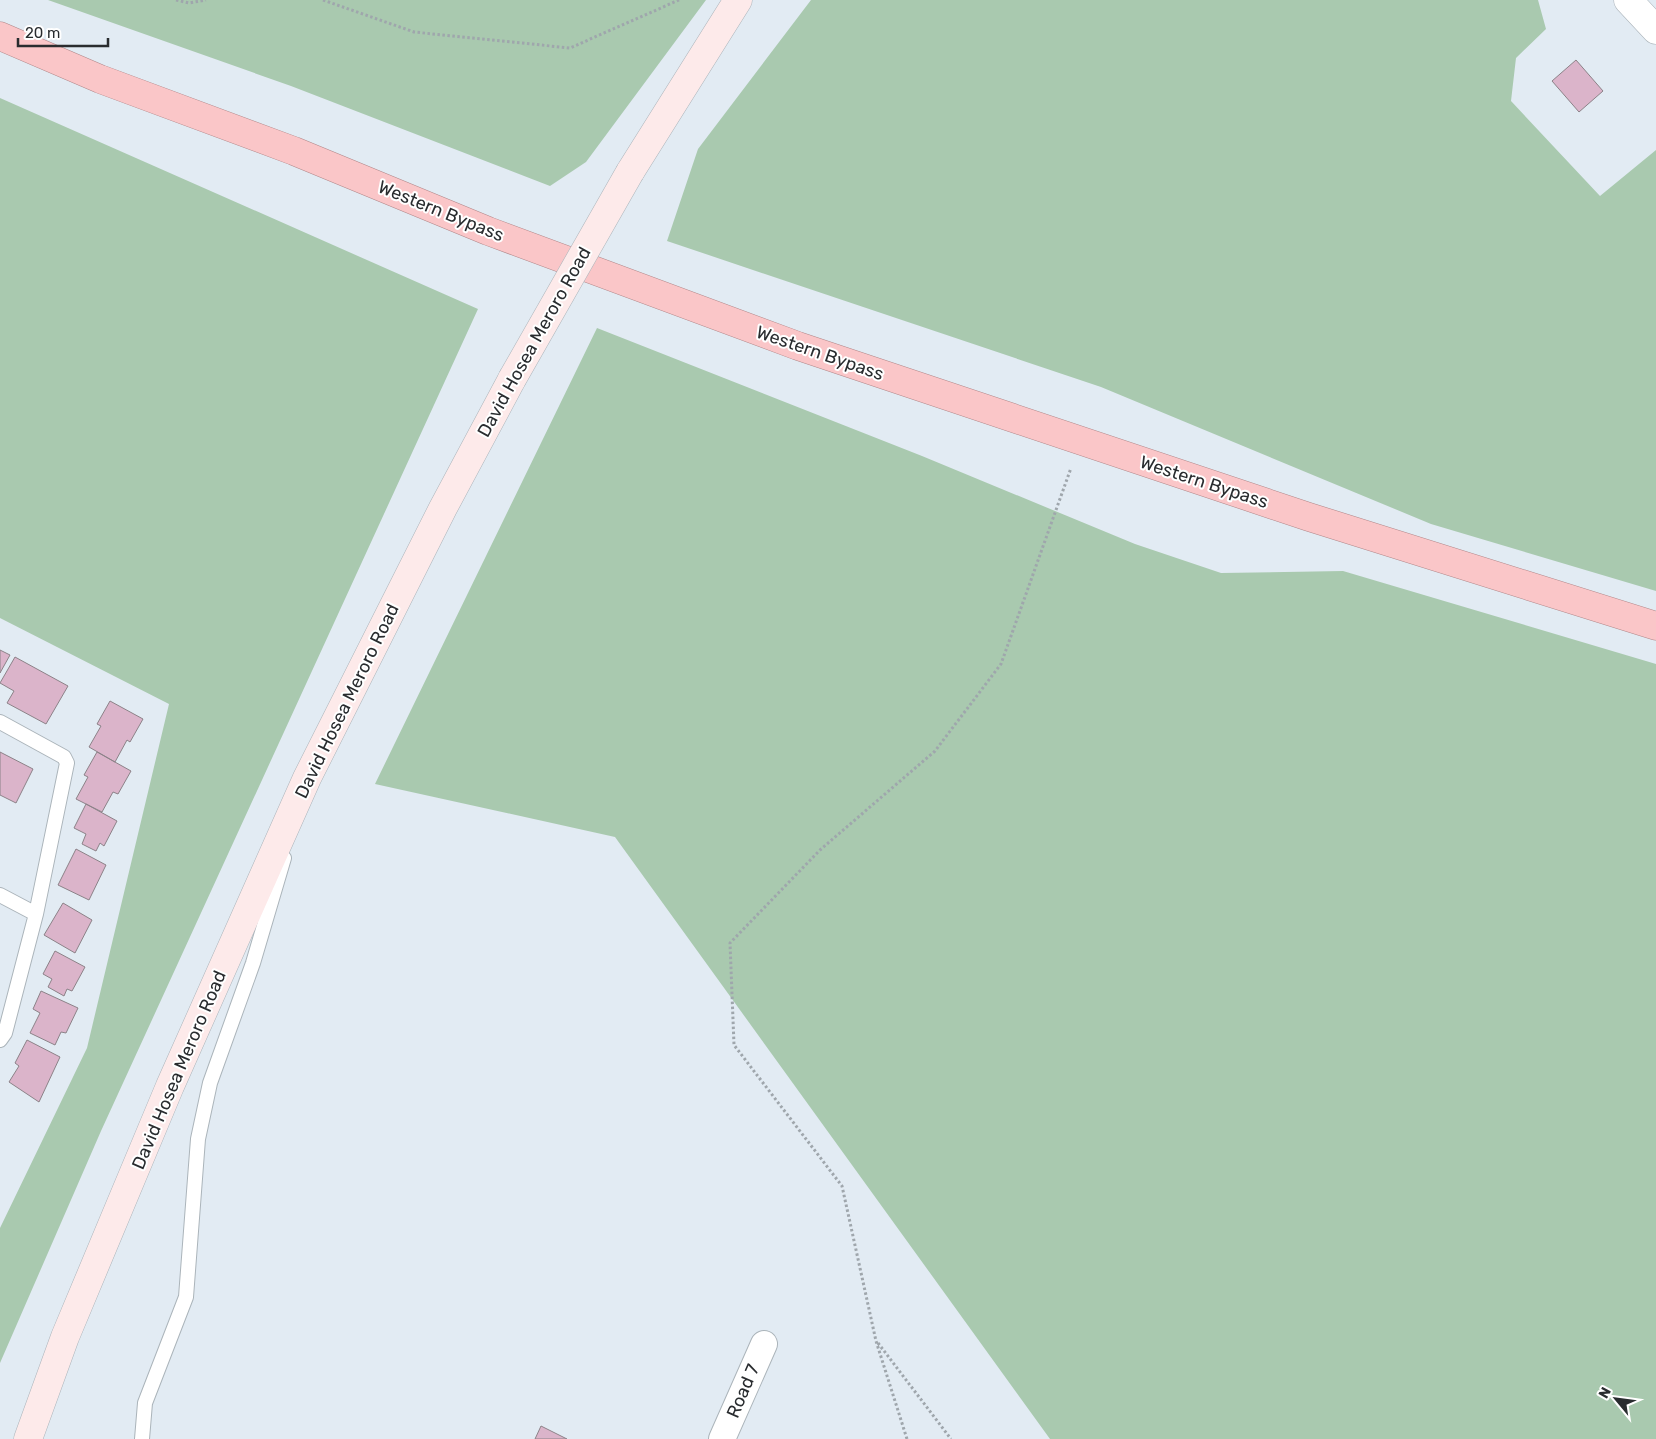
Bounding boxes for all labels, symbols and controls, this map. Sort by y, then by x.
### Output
scale bar [18,15,108,47]
text: 20 m [25,24,60,42]
street label: Western Bypass [375,176,507,246]
street label: David Hosea Meroro Road [473,243,595,441]
street label: Western Bypass [753,321,887,385]
street label: Western Bypass [1137,451,1271,513]
street label: David Hosea Meroro Road [290,600,404,802]
street label: David Hosea Meroro Road [127,967,231,1173]
street label: Road 7 [722,1361,764,1421]
north arrow [1591,1374,1641,1424]
text: N [1595,1384,1615,1401]

